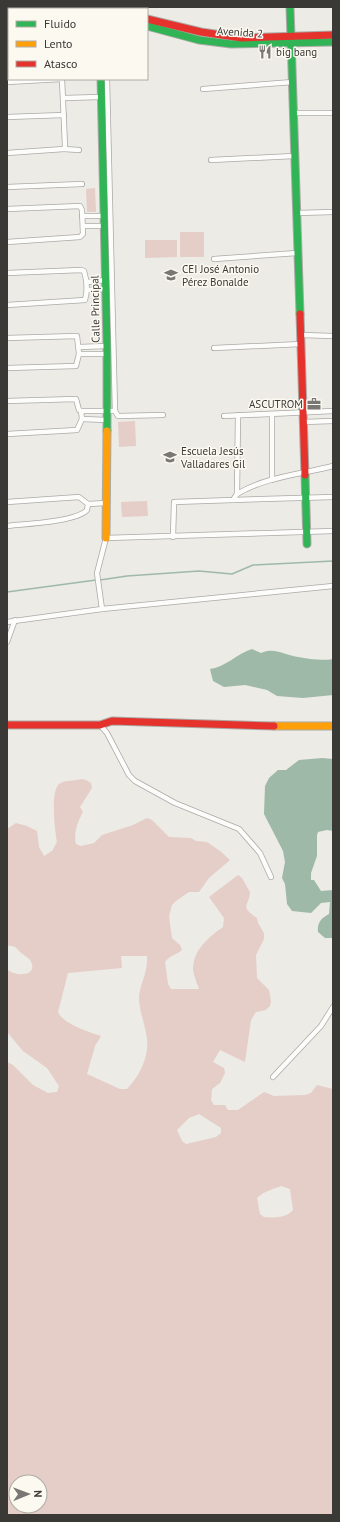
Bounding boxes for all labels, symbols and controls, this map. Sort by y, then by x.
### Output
legend [8,8,148,80]
text: Fluido [44,16,76,31]
street label: Avenida 2 [217,23,263,41]
text: Lento [44,36,73,51]
restaurant icon: big bang [257,44,273,60]
place label: big bang [276,45,317,59]
text: Atasco [44,56,77,71]
place label: CEI José Antonio Pérez Bonalde [182,262,259,289]
school or university icon: CEI José Antonio Pérez Bonalde [163,267,179,283]
street label: Calle Principal [87,274,103,343]
office icon: ASCUTROM [306,396,322,412]
place label: ASCUTROM [249,397,303,411]
place label: Escuela Jesús Valladares Gil [180,444,246,471]
school or university icon: Escuela Jesús Valladares Gil [162,449,178,465]
north arrow [8,1474,48,1514]
text: N [31,1490,45,1498]

